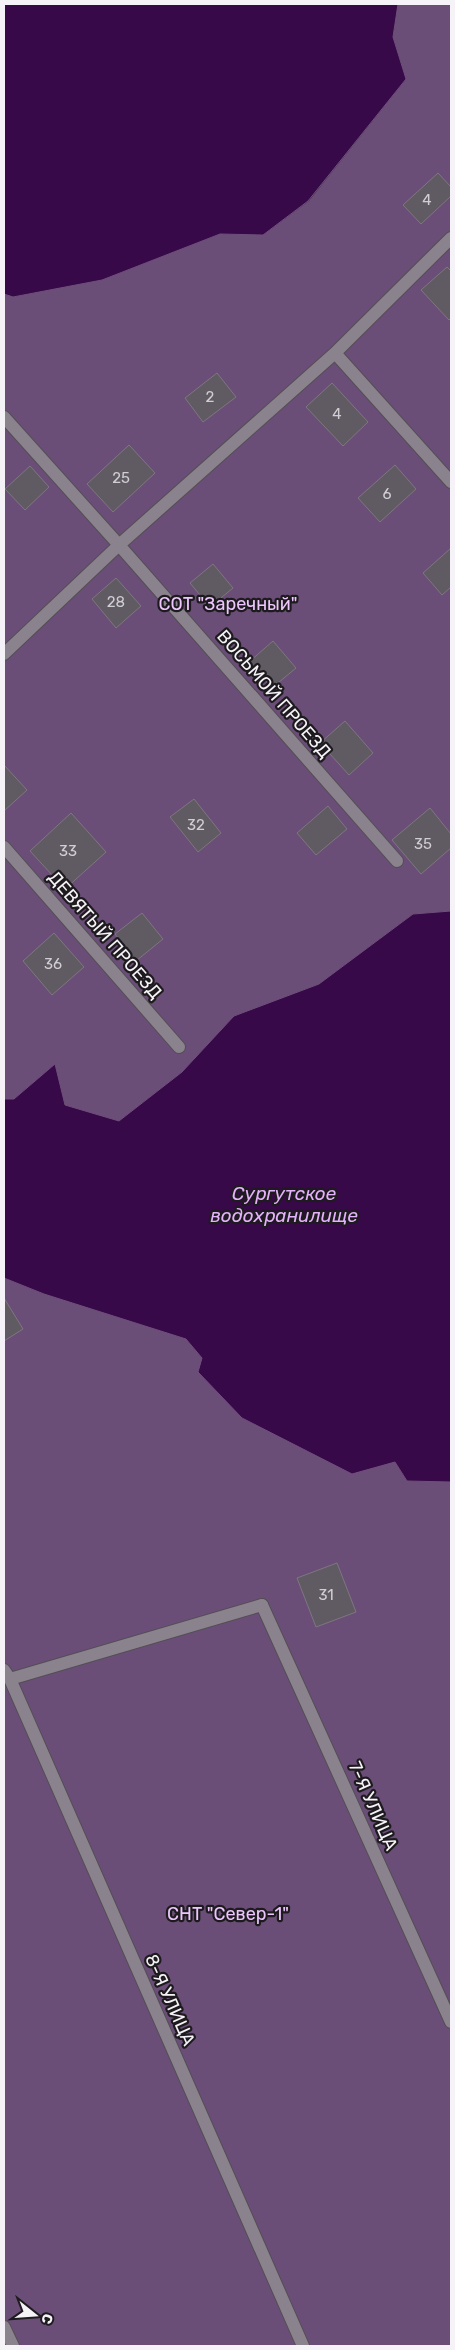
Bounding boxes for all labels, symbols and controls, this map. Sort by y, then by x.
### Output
house number: 4 [422,191,432,209]
house number: 2 [206,388,215,406]
house number: 4 [332,405,342,423]
house number: 25 [112,469,130,487]
house number: 6 [382,485,392,503]
house number: 28 [107,593,125,611]
park label: СОТ "Заречный" [159,593,297,615]
street label: ВОСЬМОЙ ПРОЕЗД [212,625,336,763]
house number: 32 [187,816,205,834]
house number: 35 [414,835,432,853]
house number: 33 [59,842,77,860]
street label: ДЕВЯТЫЙ ПРОЕЗД [44,867,167,1004]
house number: 36 [44,955,62,973]
water label: Сургутское водохранилище [210,1182,358,1227]
house number: 31 [318,1586,334,1604]
street label: 7-Я УЛИЦА [344,1758,402,1854]
park label: СНТ "Север-1" [167,1903,289,1925]
street label: 8-Я УЛИЦА [140,1951,200,2049]
north arrow [10,2290,60,2340]
text: С [37,2311,57,2326]

